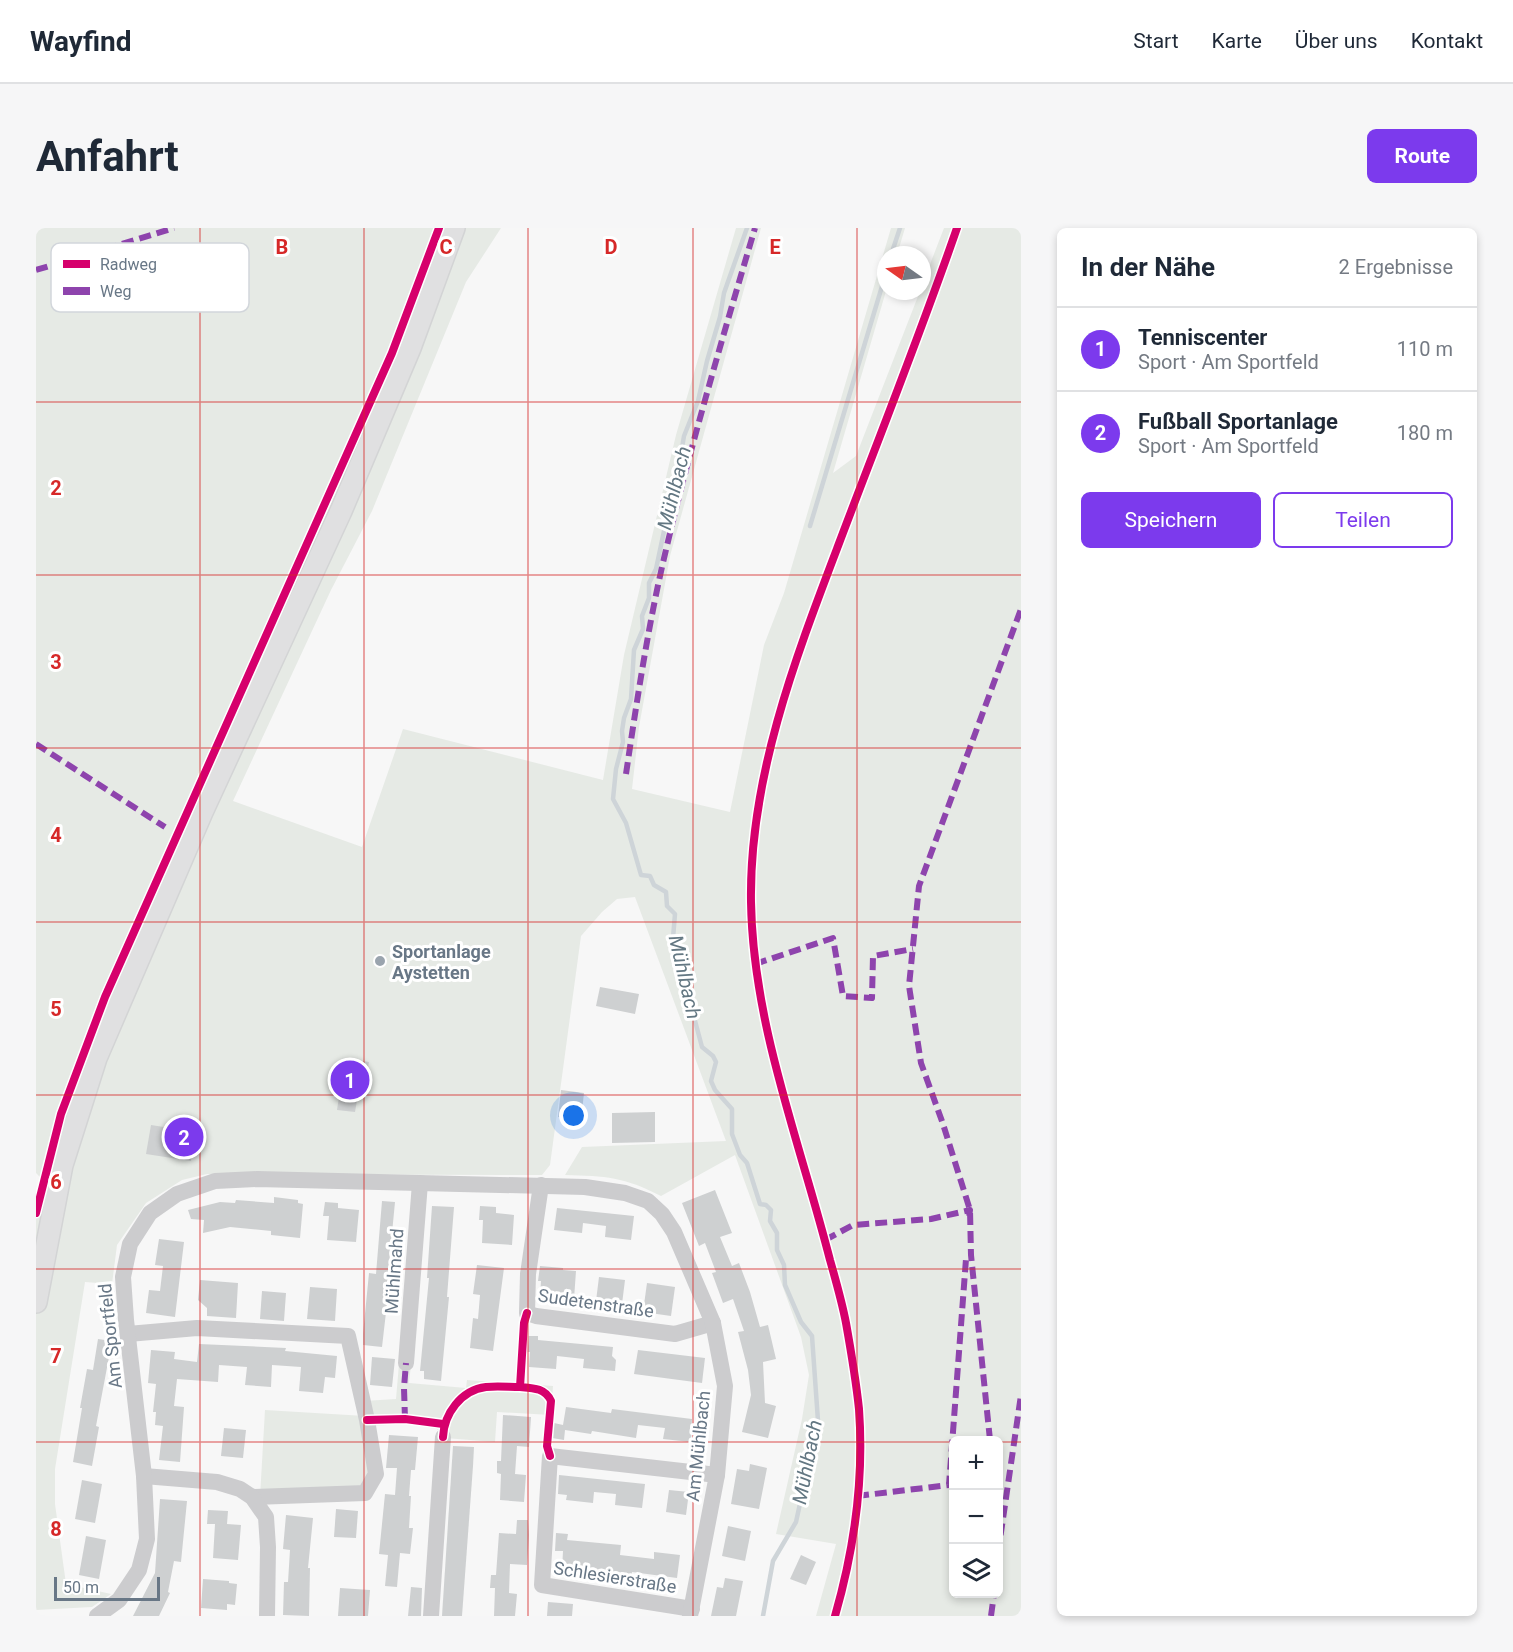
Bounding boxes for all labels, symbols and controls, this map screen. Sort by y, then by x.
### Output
text: Wayfind [30,25,131,58]
text: Start [1133,29,1179,53]
text: Karte [1212,29,1262,53]
text: Über uns [1295,29,1378,53]
text: Kontakt [1411,29,1483,53]
button: Route [1367,129,1477,183]
text: Anfahrt [36,132,179,181]
text: B [276,235,288,259]
text: C [439,235,453,259]
text: D [605,235,618,259]
text: E [769,235,781,259]
legend [51,243,249,312]
north arrow [877,246,931,300]
text: In der Nähe [1081,252,1215,282]
text: Radweg [100,255,157,274]
text: 2 Ergebnisse [1339,255,1453,279]
text: Weg [100,282,131,301]
text: Tenniscenter [1138,325,1267,350]
text: 1 [1095,337,1106,361]
text: 110 m [1397,337,1453,361]
text: Sport · Am Sportfeld [1138,350,1319,374]
text: Fußball Sportanlage [1138,409,1338,434]
text: 2 [1095,421,1106,445]
text: 180 m [1397,421,1453,445]
text: Sport · Am Sportfeld [1138,434,1319,458]
water label: Mühlbach [652,444,696,532]
text: 2 [50,476,62,500]
button: Speichern [1081,492,1261,548]
button: Teilen [1273,492,1453,548]
text: 3 [50,650,62,674]
text: 4 [50,823,62,847]
water label: Mühlbach [664,933,706,1021]
place label: Sportanlage Aystetten [392,941,491,983]
marker: Sportanlage Aystetten [373,954,387,968]
text: 5 [50,997,62,1021]
pin: 1 [330,1058,370,1102]
your location [559,1101,588,1130]
pin: 2 [164,1114,204,1160]
text: 6 [50,1170,62,1194]
street label: Mühlmahd [381,1228,407,1314]
street label: Am Sportfeld [94,1282,126,1390]
street label: Sudetenstraße [537,1284,655,1322]
text: 7 [50,1344,62,1368]
street label: Am Mühlbach [682,1390,714,1502]
water label: Mühlbach [787,1418,827,1506]
map controls [949,1436,1003,1598]
button: + [949,1436,1003,1490]
button: − [949,1490,1003,1544]
text: 8 [50,1517,62,1541]
button: layers [949,1544,1003,1598]
street label: Schlesierstraße [552,1557,678,1597]
scale bar [54,1574,160,1602]
text: 50 m [63,1578,99,1597]

